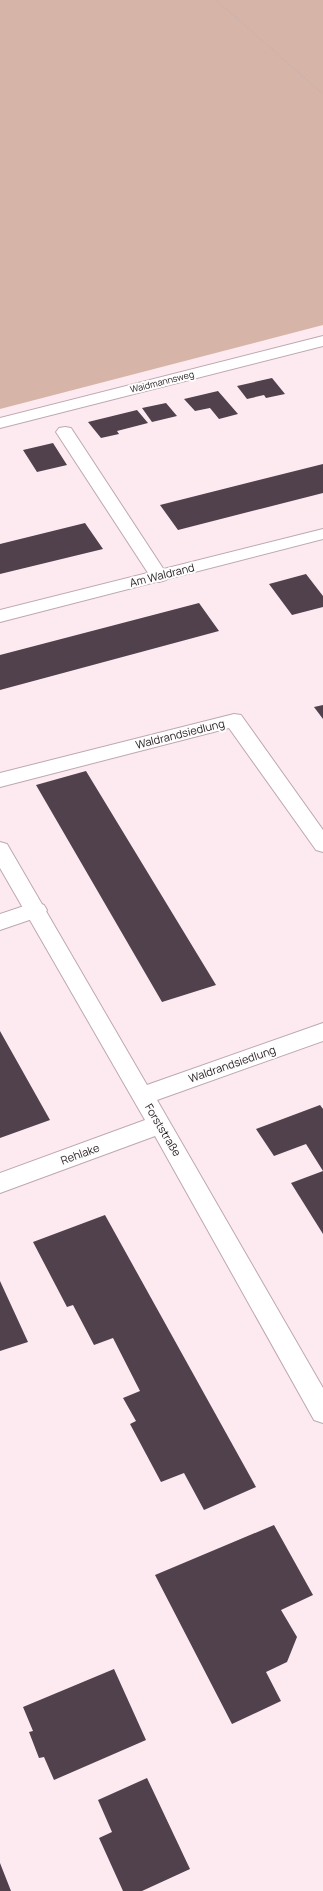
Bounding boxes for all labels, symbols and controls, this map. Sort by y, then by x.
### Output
street label: Waidmannsweg [128,367,195,396]
street label: Am Waldrand [128,559,196,590]
street label: Waldrandsiedlung [134,715,226,752]
street label: Waldrandsiedlung [186,1042,277,1085]
street label: Forststraße [142,1101,185,1159]
street label: Rehlake [58,1139,102,1167]

